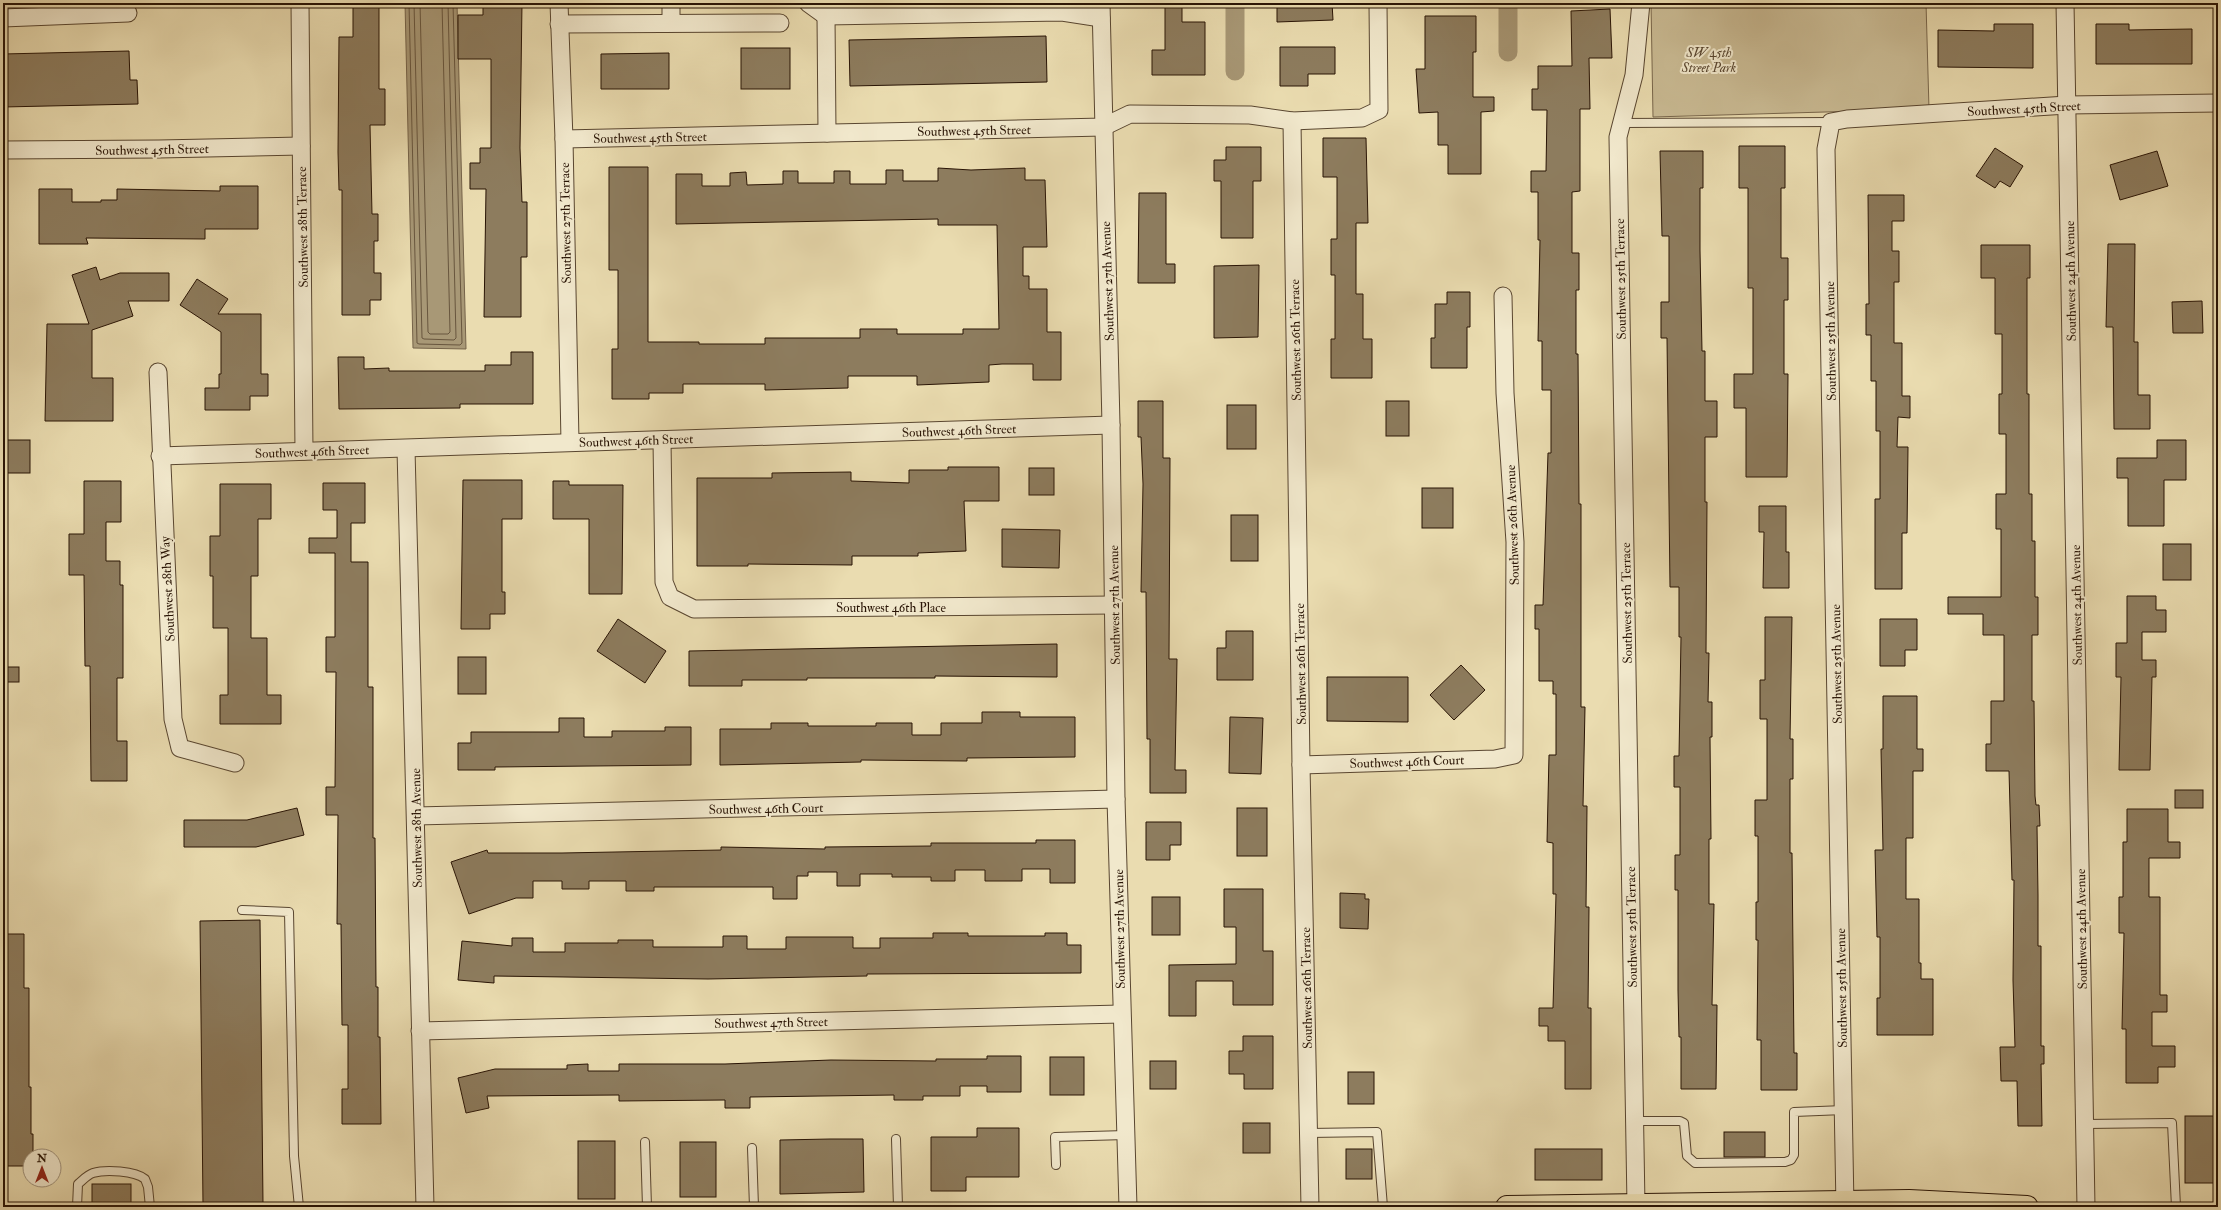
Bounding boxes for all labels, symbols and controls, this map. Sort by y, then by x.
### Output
park label: SW 45th Street Park [1681,45,1736,76]
street label: Southwest 45th Street [1967,98,2081,120]
street label: Southwest 45th Street [917,122,1031,140]
street label: Southwest 45th Street [593,129,707,147]
street label: Southwest 45th Street [95,141,209,159]
street label: Southwest 27th Terrace [557,162,575,284]
street label: Southwest 28th Terrace [294,166,312,288]
street label: Southwest 25th Terrace [1612,218,1630,340]
street label: Southwest 27th Avenue [1098,220,1118,341]
street label: Southwest 24th Avenue [2062,220,2080,342]
street label: Southwest 26th Terrace [1287,278,1305,401]
street label: Southwest 25th Avenue [1822,281,1840,401]
street label: Southwest 46th Street [902,421,1017,441]
street label: Southwest 46th Street [579,431,694,451]
street label: Southwest 46th Street [255,442,370,462]
street label: Southwest 26th Avenue [1503,464,1523,585]
street label: Southwest 28th Way [157,536,180,642]
street label: Southwest 25th Terrace [1618,542,1636,664]
street label: Southwest 27th Avenue [1106,544,1124,665]
street label: Southwest 24th Avenue [2068,544,2086,666]
street label: Southwest 46th Place [836,600,947,616]
street label: Southwest 26th Terrace [1292,602,1310,725]
street label: Southwest 25th Avenue [1828,604,1846,724]
street label: Southwest 46th Court [1349,752,1465,772]
street label: Southwest 28th Avenue [408,767,426,888]
street label: Southwest 46th Court [709,800,824,818]
street label: Southwest 25th Terrace [1623,866,1641,988]
street label: Southwest 27th Avenue [1111,868,1129,989]
street label: Southwest 24th Avenue [2073,868,2091,990]
street label: Southwest 26th Terrace [1298,926,1316,1049]
street label: Southwest 25th Avenue [1833,928,1851,1048]
street label: Southwest 47th Street [714,1014,828,1032]
north arrow [22,1148,62,1188]
text: N [36,1152,48,1165]

